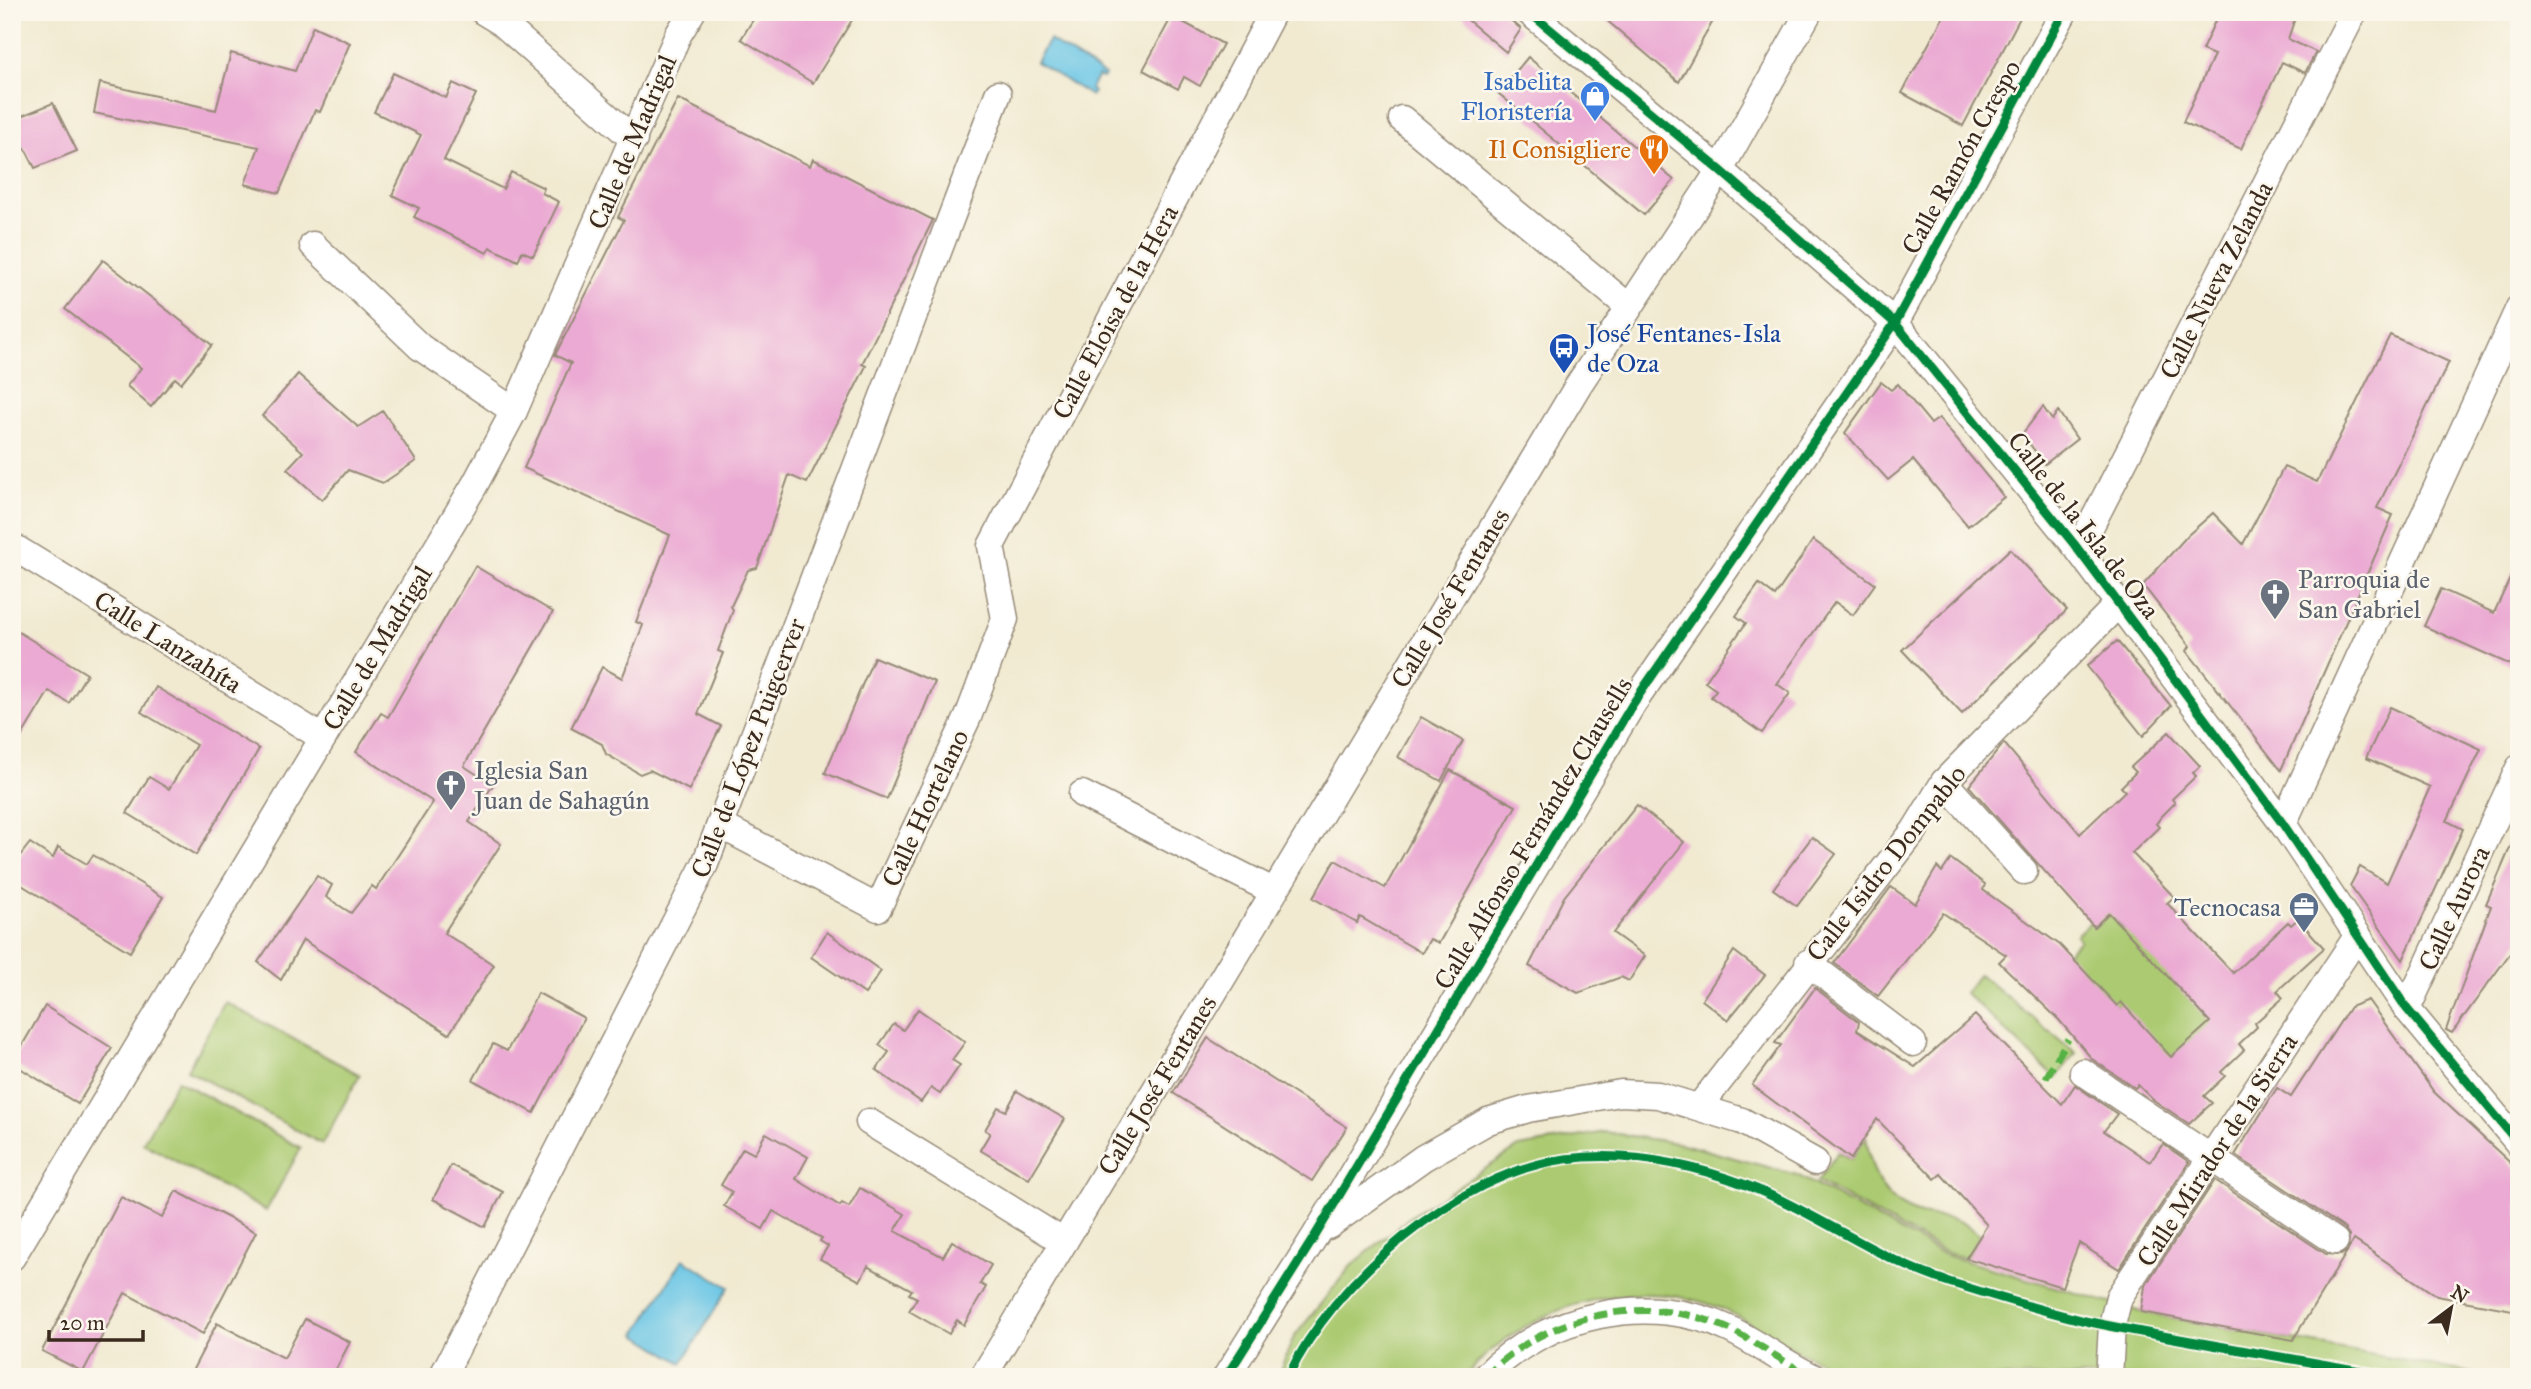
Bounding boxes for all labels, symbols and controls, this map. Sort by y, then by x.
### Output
street label: Calle de Madrigal [581,50,683,234]
street label: Calle Ramón Crespo [1894,54,2028,260]
place label: Isabelita Floristería [1461,65,1572,127]
shop icon: Isabelita Floristería [1578,79,1612,123]
restaurant icon: Il Consigliere [1637,132,1671,176]
place label: Il Consigliere [1488,133,1631,165]
street label: Calle Nueva Zelanda [2152,176,2280,384]
street label: Calle Eloisa de la Hera [1045,199,1185,425]
place label: José Fentanes-Isla de Oza [1584,317,1781,379]
bus stop icon: José Fentanes-Isla de Oza [1547,331,1581,375]
street label: Calle de la Isla de Oza [2001,425,2167,625]
street label: Calle José Fentanes [1384,502,1516,694]
street label: Calle de Madrigal [315,560,439,736]
place label: Parroquia de San Gabriel [2298,563,2430,625]
church icon: Parroquia de San Gabriel [2258,577,2292,621]
street label: Calle Lanzahíta [88,584,248,700]
street label: Calle de López Puigcerver [684,614,812,882]
street label: Calle Alfonso Fernández Clausells [1427,671,1639,995]
street label: Calle Hortelano [875,724,975,892]
place label: Iglesia San Juan de Sahagún [471,754,650,816]
street label: Calle Isidro Dompablo [1799,758,1973,968]
church icon: Iglesia San Juan de Sahagún [434,768,468,812]
street label: Calle Aurora [2411,841,2497,975]
office icon: Tecnocasa [2287,890,2321,934]
place label: Tecnocasa [2174,891,2281,923]
street label: Calle José Fentanes [1091,989,1223,1181]
street label: Calle Mirador de la Sierra [2130,1027,2304,1273]
north arrow [2416,1274,2486,1344]
text: N [2447,1280,2473,1308]
scale bar [49,1298,144,1342]
text: 20 m [60,1310,105,1336]

